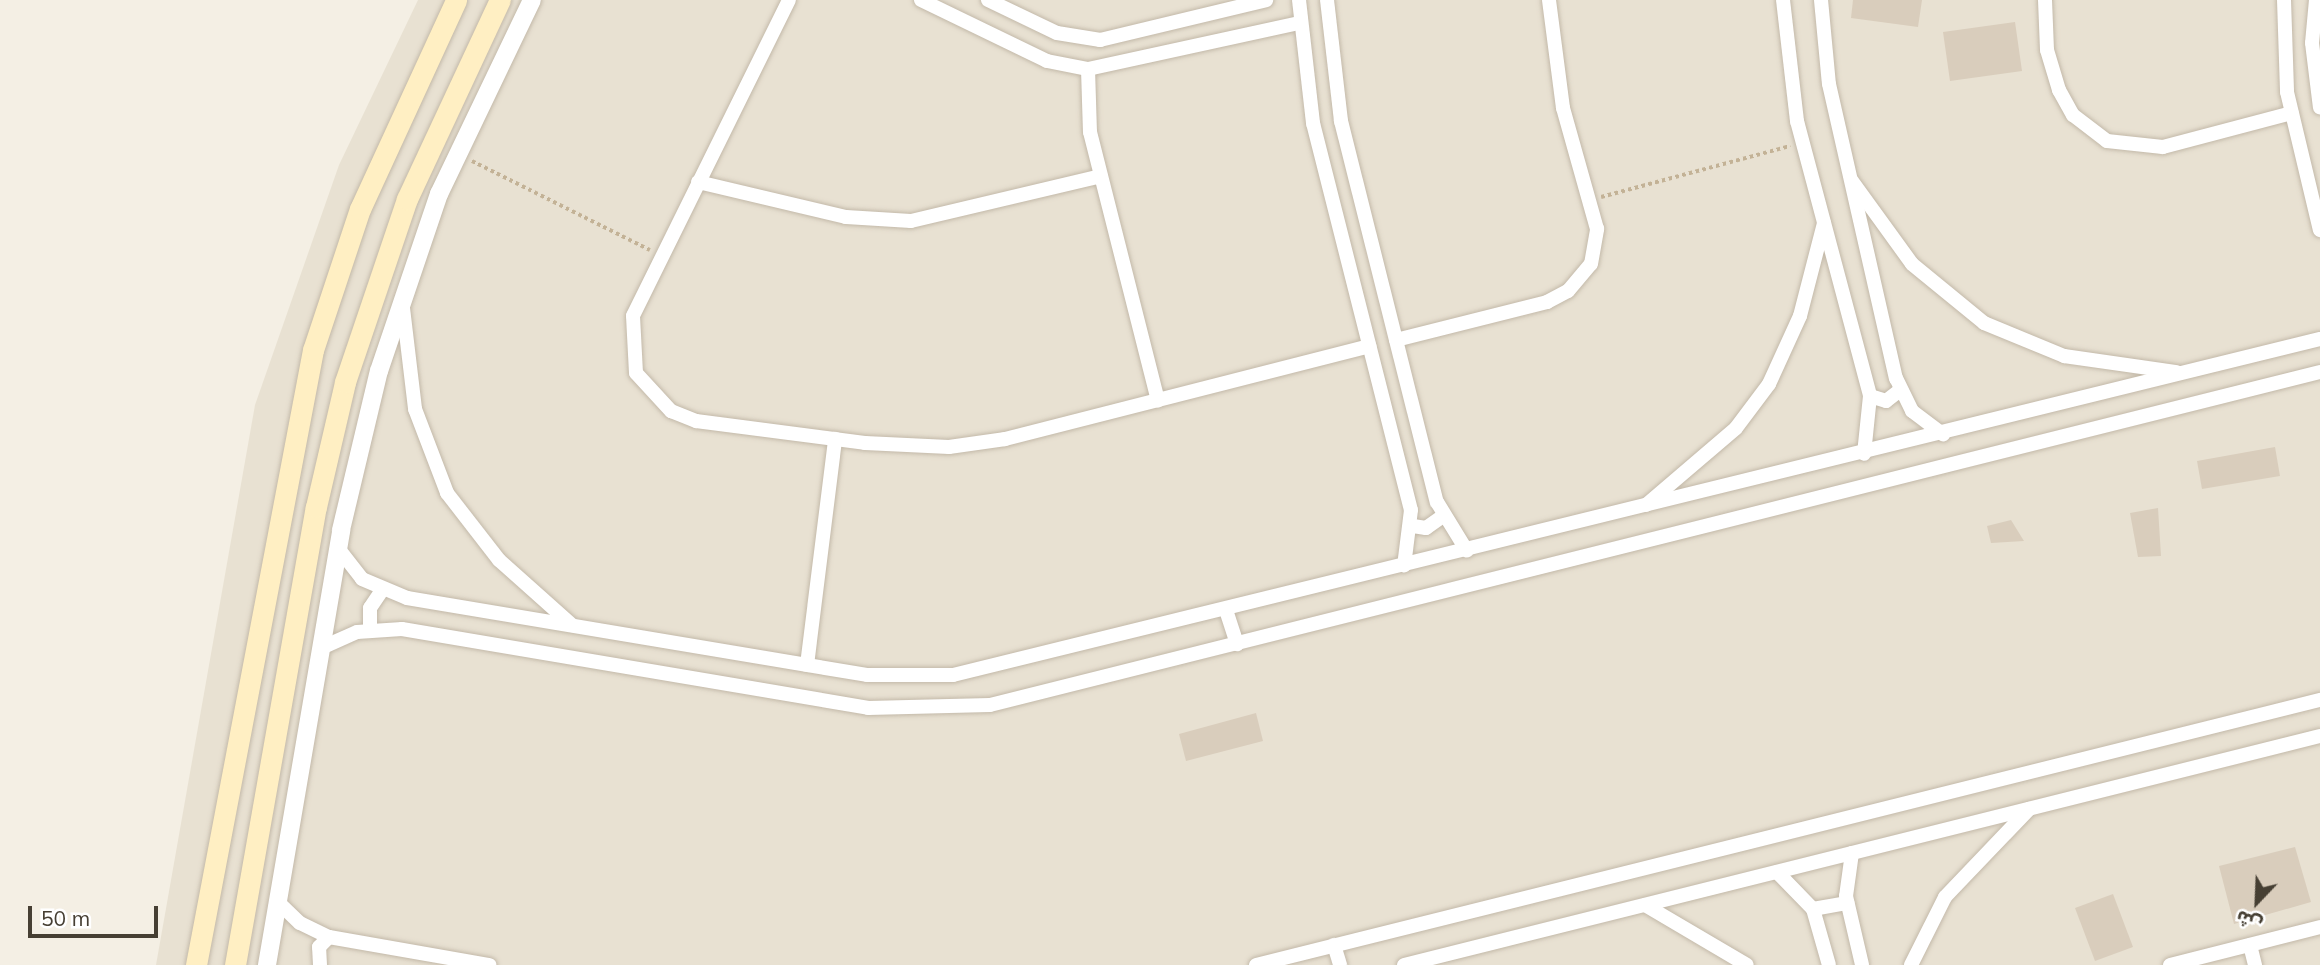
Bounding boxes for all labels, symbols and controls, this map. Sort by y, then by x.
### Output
north arrow [2222,867,2292,937]
scale bar [32,892,161,936]
text: 50 m [41,905,90,931]
text: ش [2232,905,2265,937]

